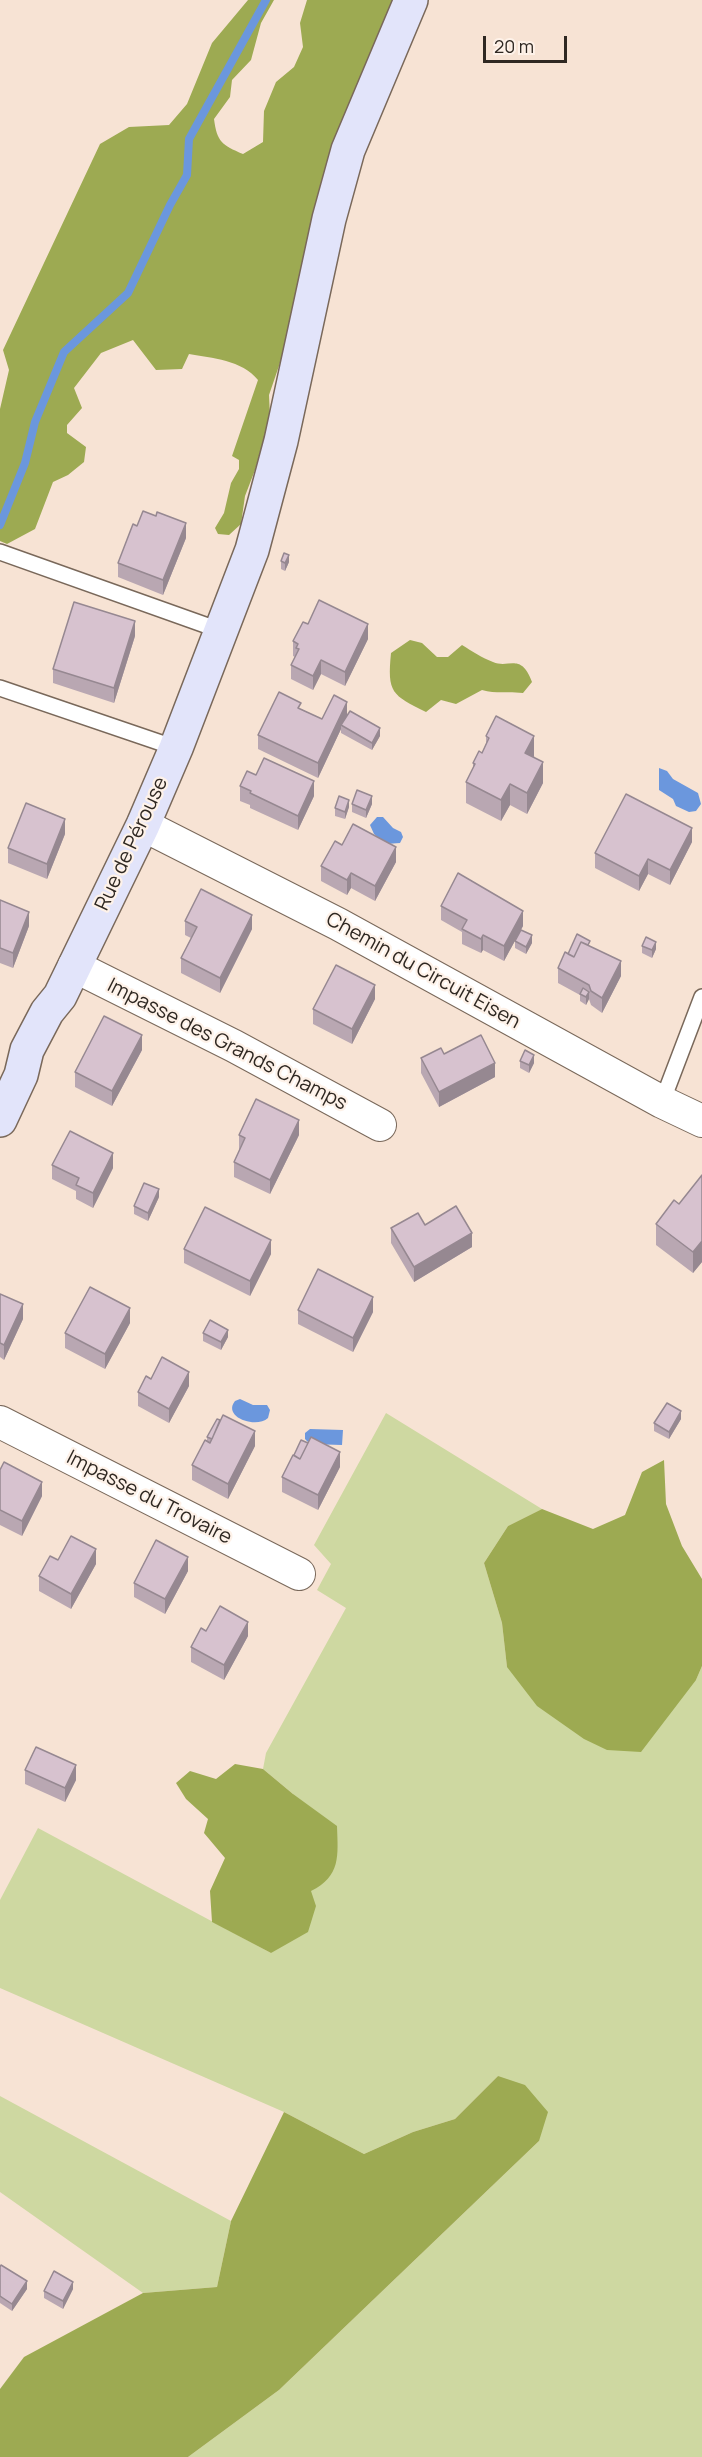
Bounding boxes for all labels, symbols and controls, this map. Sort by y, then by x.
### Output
scale bar [486,24,570,62]
text: 20 m [494,34,534,58]
street label: Rue de Pérouse [91,773,173,915]
street label: Chemin du Circuit Eisen [322,908,524,1034]
street label: Impasse des Grands Champs [103,974,351,1116]
street label: Impasse du Trovaire [62,1446,236,1550]

